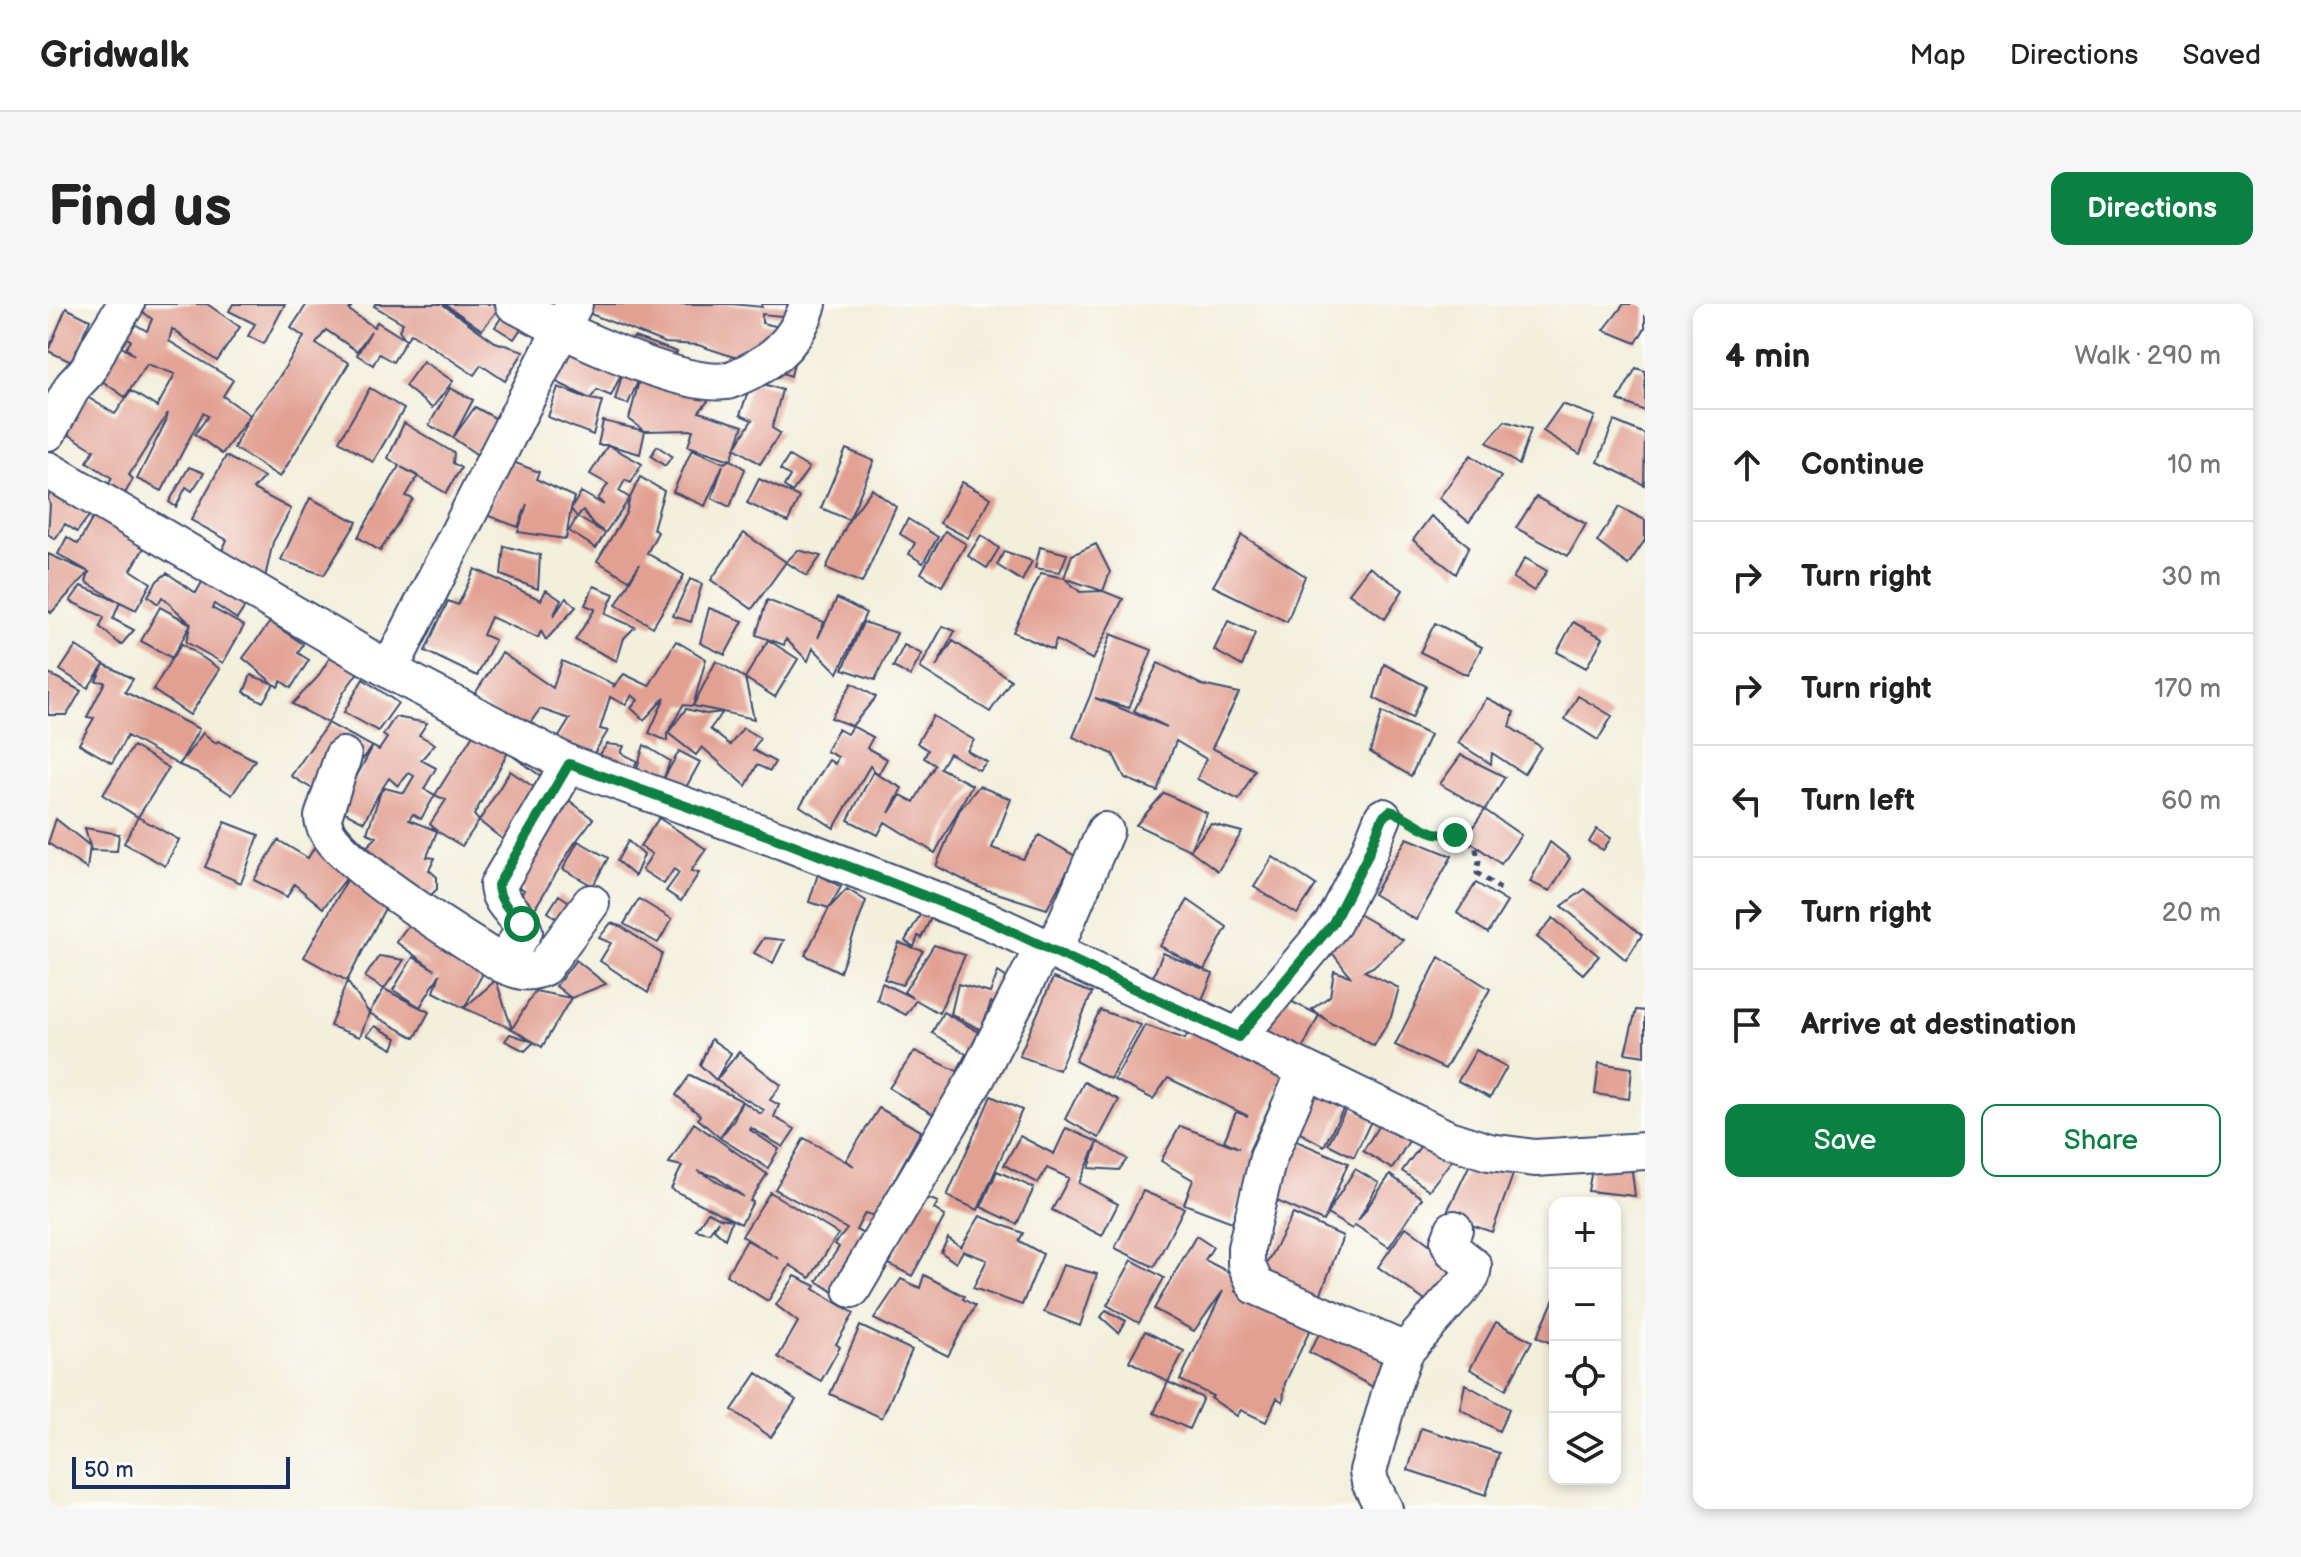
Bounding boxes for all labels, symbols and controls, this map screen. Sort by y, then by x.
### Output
text: Gridwalk [40,33,189,78]
text: Map [1909,39,1966,72]
text: Directions [2010,39,2138,72]
text: Saved [2182,39,2261,72]
button: Directions [2051,172,2253,245]
text: Find us [48,175,232,242]
text: 4 min [1725,336,1811,377]
text: Walk · 290 m [2074,341,2221,372]
icon: ahead [1725,443,1769,487]
text: Continue [1801,447,1924,483]
text: 10 m [2167,450,2221,481]
icon: right [1725,555,1769,599]
text: Turn right [1801,559,1932,595]
text: 30 m [2161,562,2221,593]
icon: right [1725,667,1769,711]
text: Turn right [1801,671,1932,707]
text: 170 m [2154,674,2221,705]
icon: left [1725,779,1769,823]
text: Turn left [1801,783,1915,819]
text: 60 m [2161,786,2221,817]
route end [1437,817,1473,853]
icon: right [1725,891,1769,935]
text: Turn right [1801,895,1932,931]
text: 20 m [2162,898,2221,929]
route start [504,906,540,942]
icon: arrive [1725,1003,1769,1047]
text: Arrive at destination [1801,1007,2077,1043]
button: Save [1725,1104,1965,1177]
button: Share [1981,1104,2221,1177]
map controls [1549,1197,1621,1485]
button: + [1549,1197,1621,1269]
button: − [1549,1269,1621,1341]
button: locate [1549,1341,1621,1413]
button: layers [1549,1413,1621,1485]
scale bar [72,1453,290,1489]
text: 50 m [84,1457,134,1484]

